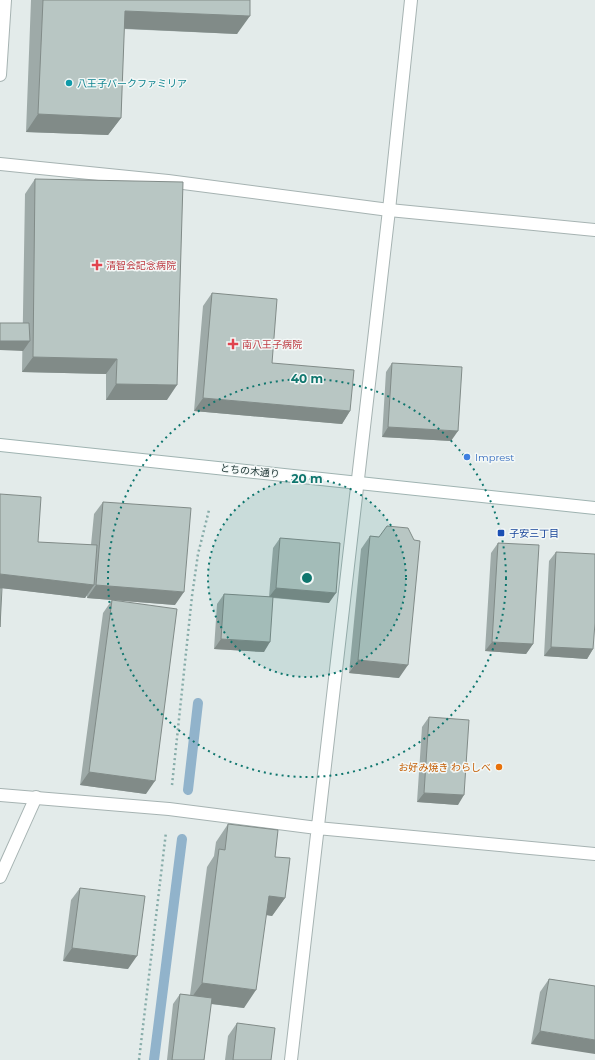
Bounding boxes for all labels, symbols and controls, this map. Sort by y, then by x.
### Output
place label: 八王子パークファミリア [77,77,187,90]
marker: 八王子パークファミリア [64,78,74,88]
marker: 清智会記念病院 [91,259,103,271]
place label: 清智会記念病院 [106,259,176,272]
marker: 南八王子病院 [227,338,239,350]
place label: 南八王子病院 [242,338,302,351]
text: 40 m [291,371,323,386]
place label: Imprest [475,451,514,464]
marker: Imprest [462,452,472,462]
street label: とちの木通り [219,461,281,481]
text: 20 m [291,471,323,486]
place label: 子安三丁目 [509,527,559,540]
marker: 子安三丁目 [496,528,506,538]
centre of rings [300,571,314,585]
place label: お好み焼き わらしべ [398,761,491,774]
marker: お好み焼き わらしべ [494,762,504,772]

